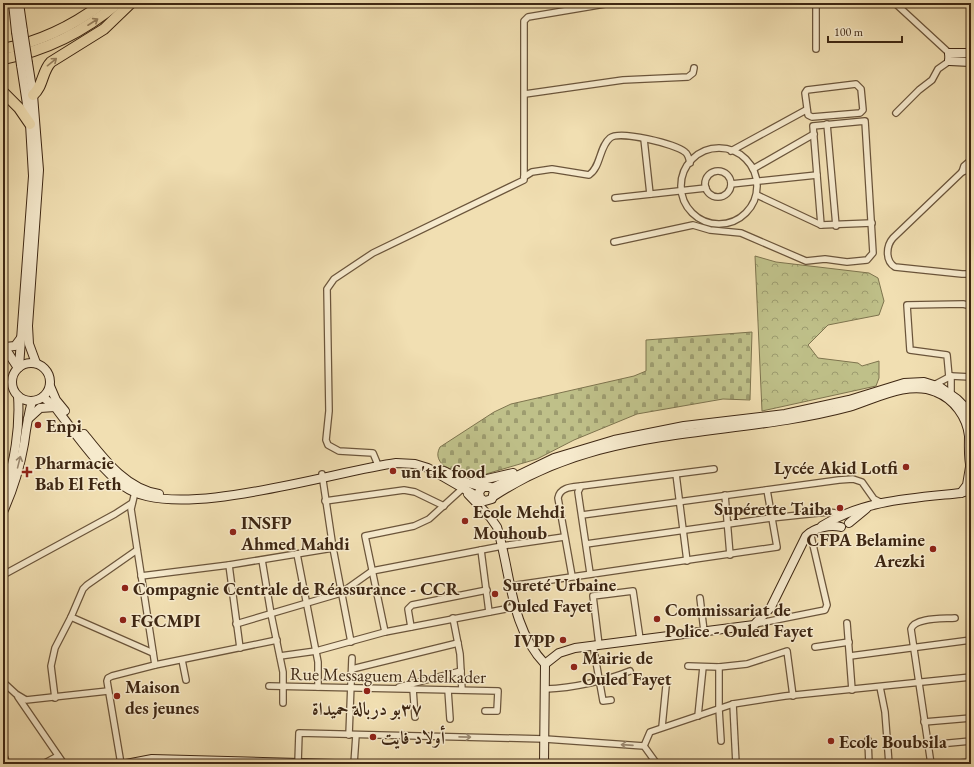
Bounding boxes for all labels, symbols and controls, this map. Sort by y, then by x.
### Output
one-way arrow [87,18,98,26]
scale bar [828,18,902,44]
text: 100 m [834,24,864,40]
one-way arrow [47,58,58,67]
place label: Enpi [46,414,82,437]
marker: Enpi [33,420,43,430]
place label: Pharmacie Bab El Feth [35,451,122,495]
one-way arrow [16,456,24,469]
place label: Lycée Akid Lotfi [774,456,898,479]
place label: un'tik food [401,460,486,483]
marker: Lycée Akid Lotfi [901,462,911,472]
marker: un'tik food [388,466,398,476]
marker: Pharmacie Bab El Feth [22,467,32,477]
place label: Supérette Taiba [714,497,832,520]
place label: Ecole Mehdi Mouhoub [473,500,566,544]
marker: Supérette Taiba [835,503,845,513]
place label: INSFP Ahmed Mahdi [240,511,350,555]
marker: Ecole Mehdi Mouhoub [460,516,470,526]
marker: INSFP Ahmed Mahdi [228,527,238,537]
place label: CFPA Belamine Arezki [806,528,926,572]
marker: CFPA Belamine Arezki [928,544,938,554]
place label: Sureté Urbaine Ouled Fayet [503,573,617,617]
place label: Compagnie Centrale de Réassurance - CCR [133,577,460,600]
marker: Compagnie Centrale de Réassurance - CCR [120,583,130,593]
marker: Sureté Urbaine Ouled Fayet [490,589,500,599]
place label: Commissariat de Police - Ouled Fayet [665,598,814,642]
place label: FGCMPI [131,609,201,632]
marker: Commissariat de Police - Ouled Fayet [652,614,662,624]
marker: FGCMPI [118,615,128,625]
place label: IVPP [514,629,555,652]
marker: IVPP [558,635,568,645]
place label: Mairie de Ouled Fayet [582,646,672,690]
street label: Rue Messaguem Abdelkader [290,662,486,688]
marker: Mairie de Ouled Fayet [569,662,579,672]
place label: Maison des jeunes [125,675,199,719]
marker: ٣٧بو دربالة حميداة [362,686,372,696]
marker: Maison des jeunes [112,691,122,701]
place label: ٣٧بو دربالة حميداة [312,697,422,720]
place label: أولاد فايت [381,725,446,749]
place label: Ecole Boubsila [839,730,947,753]
marker: أولاد فايت [368,732,378,742]
one-way arrow [458,734,471,741]
marker: Ecole Boubsila [826,736,836,746]
one-way arrow [621,741,634,748]

